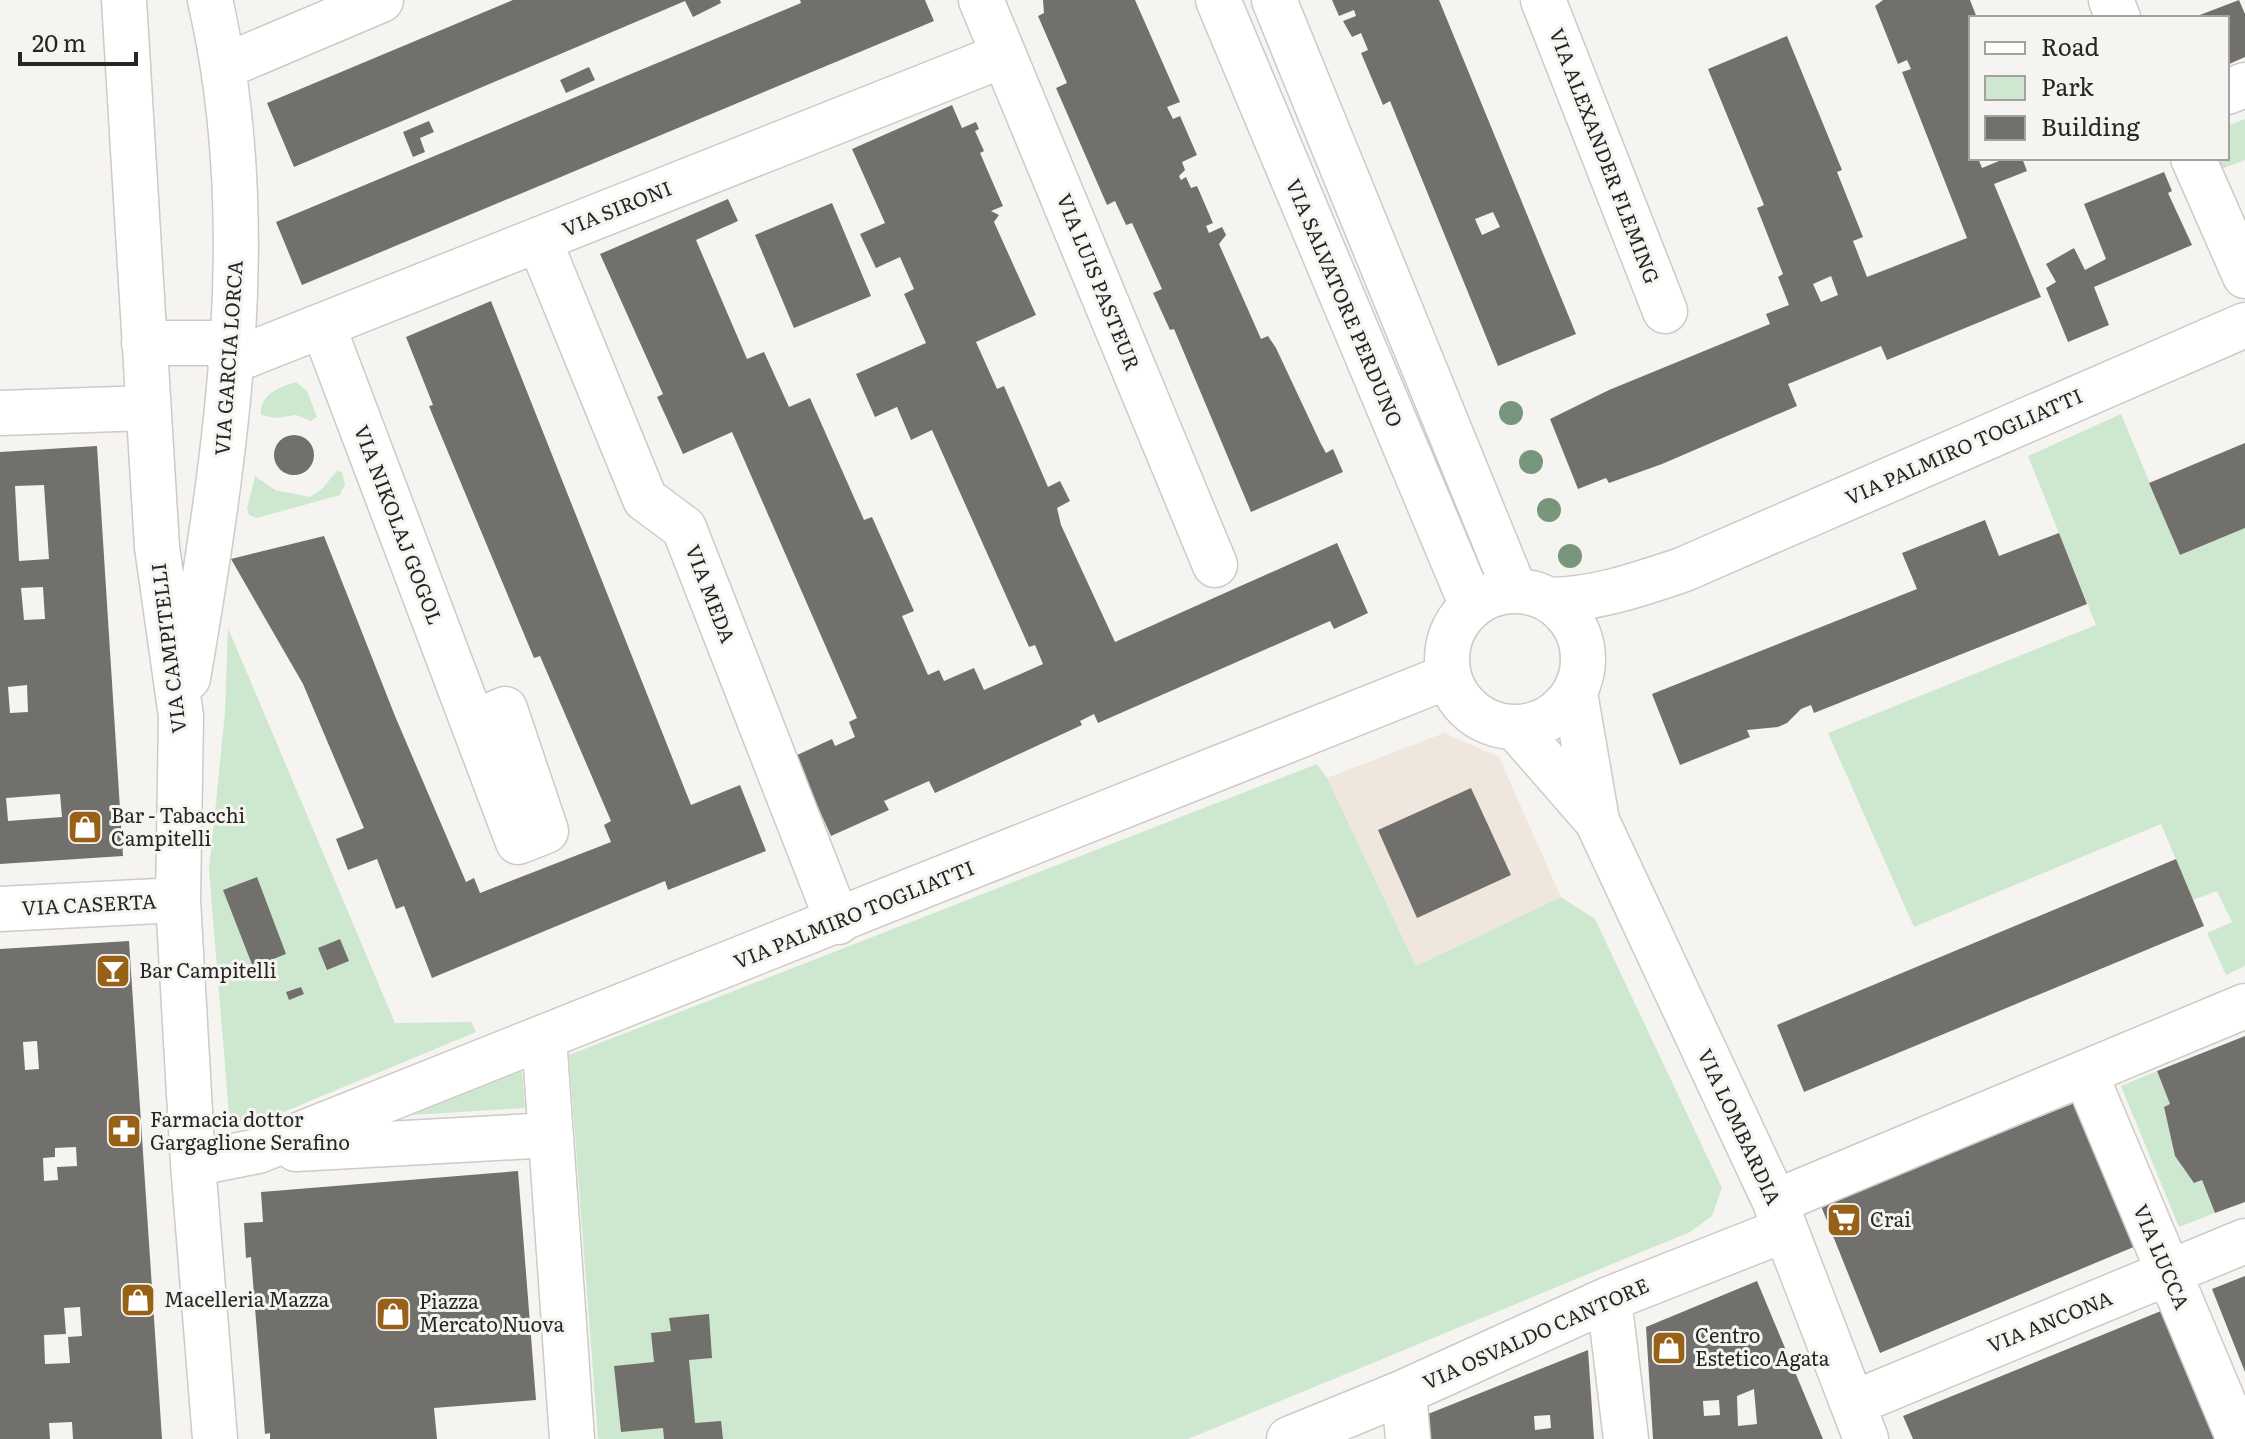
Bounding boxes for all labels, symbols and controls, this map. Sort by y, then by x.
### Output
scale bar [20,16,136,66]
legend [1969,16,2229,160]
street label: VIA ALEXANDER FLEMING [1543,23,1669,287]
text: 20 m [32,24,86,59]
text: Road [2041,28,2100,63]
text: Park [2041,68,2094,103]
text: Building [2041,108,2140,143]
street label: VIA SIRONI [557,172,676,243]
street label: VIA SALVATORE PERDUNO [1280,173,1412,431]
street label: VIA LUIS PASTEUR [1051,188,1149,374]
street label: VIA GARCIA LORCA [205,259,249,457]
street label: VIA PALMIRO TOGLIATTI [1840,379,2087,511]
street label: VIA NIKOLAJ GOGOL [348,420,452,629]
street label: VIA MEDA [679,540,745,647]
street label: VIA CAMPITELLI [142,561,192,735]
place label: Bar - Tabacchi Campitelli [111,799,246,852]
shop icon: Bar - Tabacchi Campitelli [66,808,104,846]
street label: VIA PALMIRO TOGLIATTI [728,851,978,975]
street label: VIA CASERTA [21,884,157,922]
bar icon: Bar Campitelli [94,952,132,990]
place label: Bar Campitelli [139,954,277,984]
street label: VIA LOMBARDIA [1691,1043,1790,1209]
place label: Farmacia dottor Gargaglione Serafino [150,1103,350,1156]
pharmacy icon: Farmacia dottor Gargaglione Serafino [105,1112,143,1150]
street label: VIA LUCCA [2127,1199,2199,1314]
supermarket icon: Crai [1825,1201,1863,1239]
place label: Crai [1870,1203,1911,1233]
street label: VIA OSVALDO CANTORE [1417,1269,1653,1396]
shop icon: Macelleria Mazza [119,1281,157,1319]
street label: VIA ANCONA [1982,1281,2116,1359]
place label: Macelleria Mazza [164,1283,329,1313]
place label: Piazza Mercato Nuova [419,1285,564,1338]
shop icon: Piazza Mercato Nuova [374,1295,412,1333]
place label: Centro Estetico Agata [1695,1319,1830,1372]
shop icon: Centro Estetico Agata [1650,1329,1688,1367]

